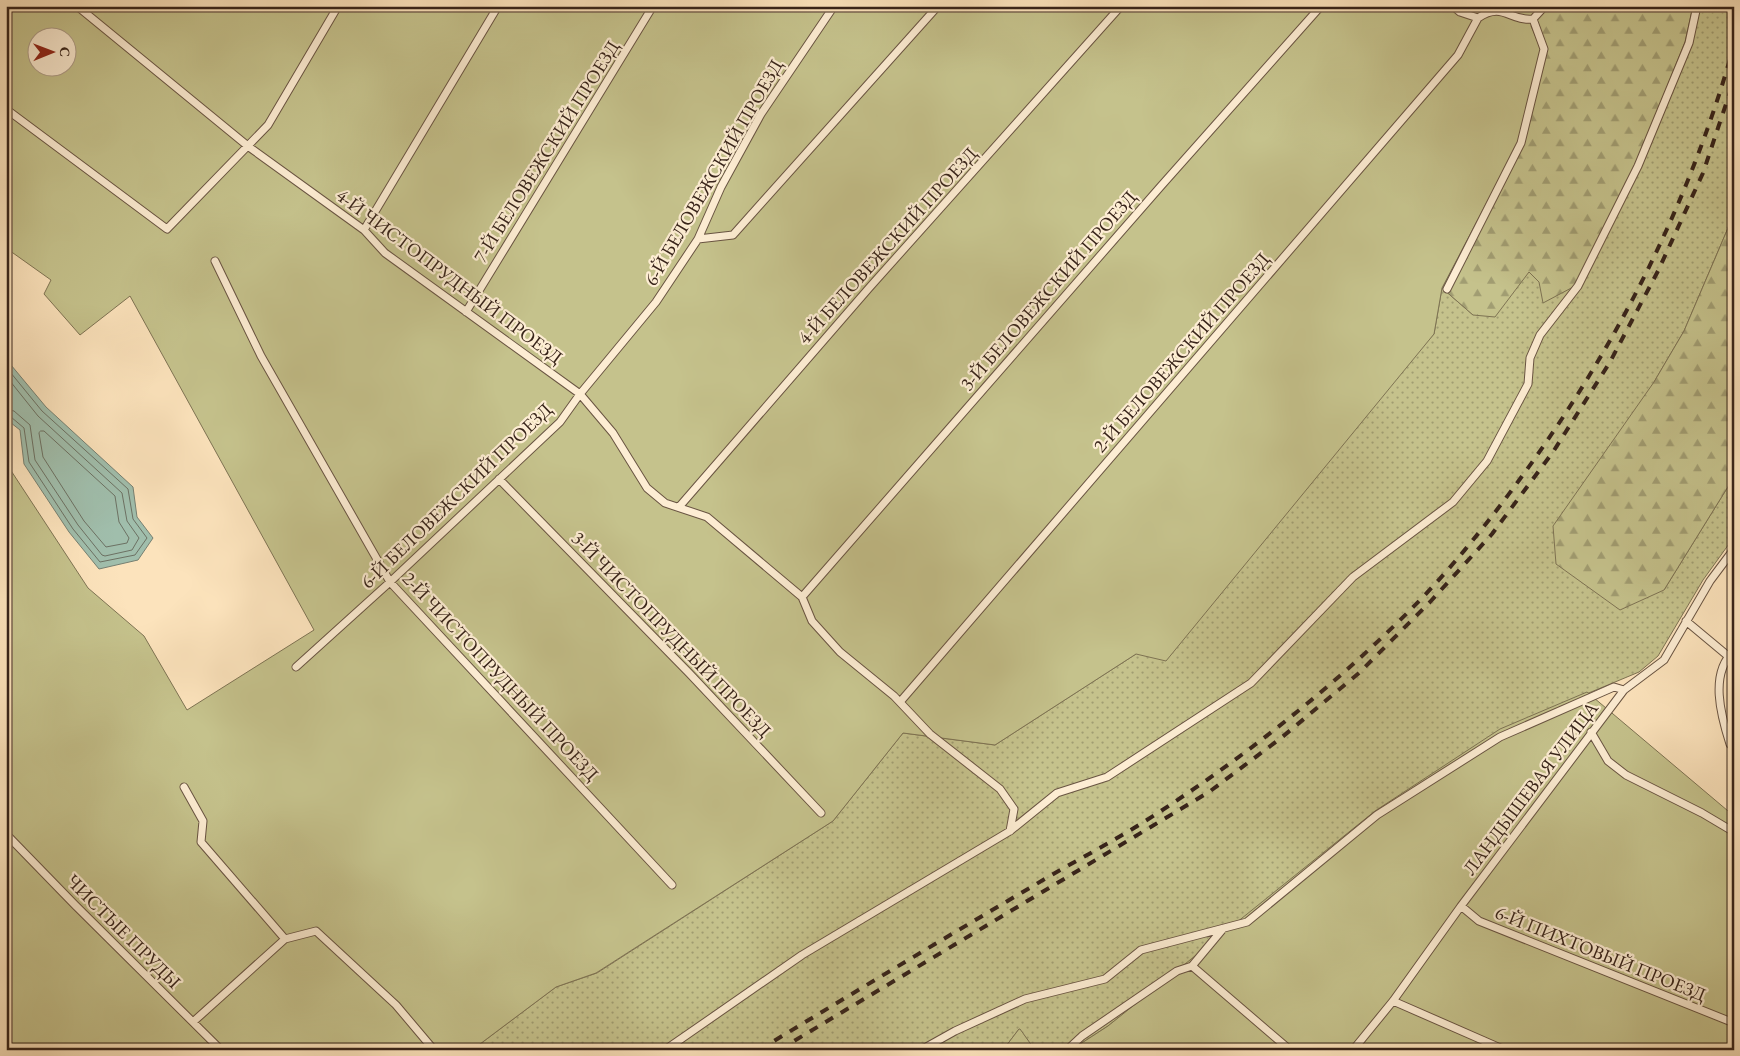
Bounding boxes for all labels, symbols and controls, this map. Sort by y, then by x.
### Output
north arrow [28,28,78,78]
street label: 7-Й БЕЛОВЕЖСКИЙ ПРОЕЗД [468,35,625,267]
text: С [56,47,74,57]
street label: 6-Й БЕЛОВЕЖСКИЙ ПРОЕЗД [638,54,789,290]
street label: 4-Й БЕЛОВЕЖСКИЙ ПРОЕЗД [792,141,983,349]
street label: 4-Й ЧИСТОПРУДНЫЙ ПРОЕЗД [331,183,568,370]
street label: 3-Й БЕЛОВЕЖСКИЙ ПРОЕЗД [954,185,1142,396]
street label: 2-Й БЕЛОВЕЖСКИЙ ПРОЕЗД [1087,247,1275,458]
street label: 6-Й БЕЛОВЕЖСКИЙ ПРОЕЗД [355,397,558,594]
street label: 3-Й ЧИСТОПРУДНЫЙ ПРОЕЗД [566,526,777,743]
street label: 2-Й ЧИСТОПРУДНЫЙ ПРОЕЗД [397,566,604,786]
street label: ЛАНДЫШЕВАЯ УЛИЦА [1457,696,1604,880]
street label: ЧИСТЫЕ ПРУДЫ [61,869,187,994]
street label: 6-Й ПИХТОВЫЙ ПРОЕЗД [1491,900,1710,1007]

